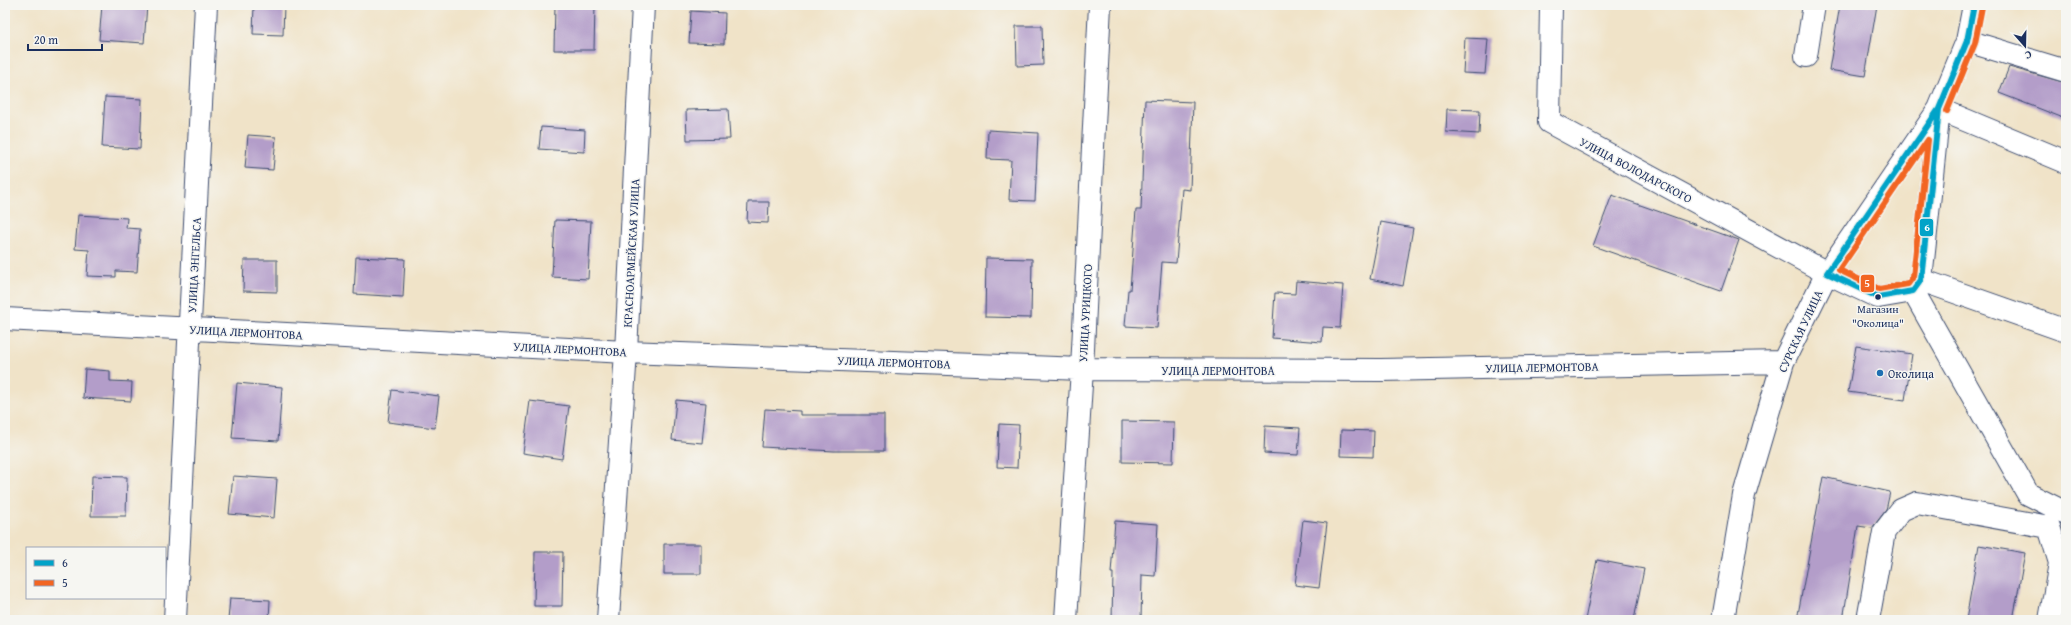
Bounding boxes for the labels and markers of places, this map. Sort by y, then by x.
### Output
marker: Магазин "Околица" [1873,292,1883,302]
place label: Магазин "Околица" [1852,301,1904,331]
place label: Околица [1888,365,1934,382]
marker: Околица [1875,368,1885,378]

